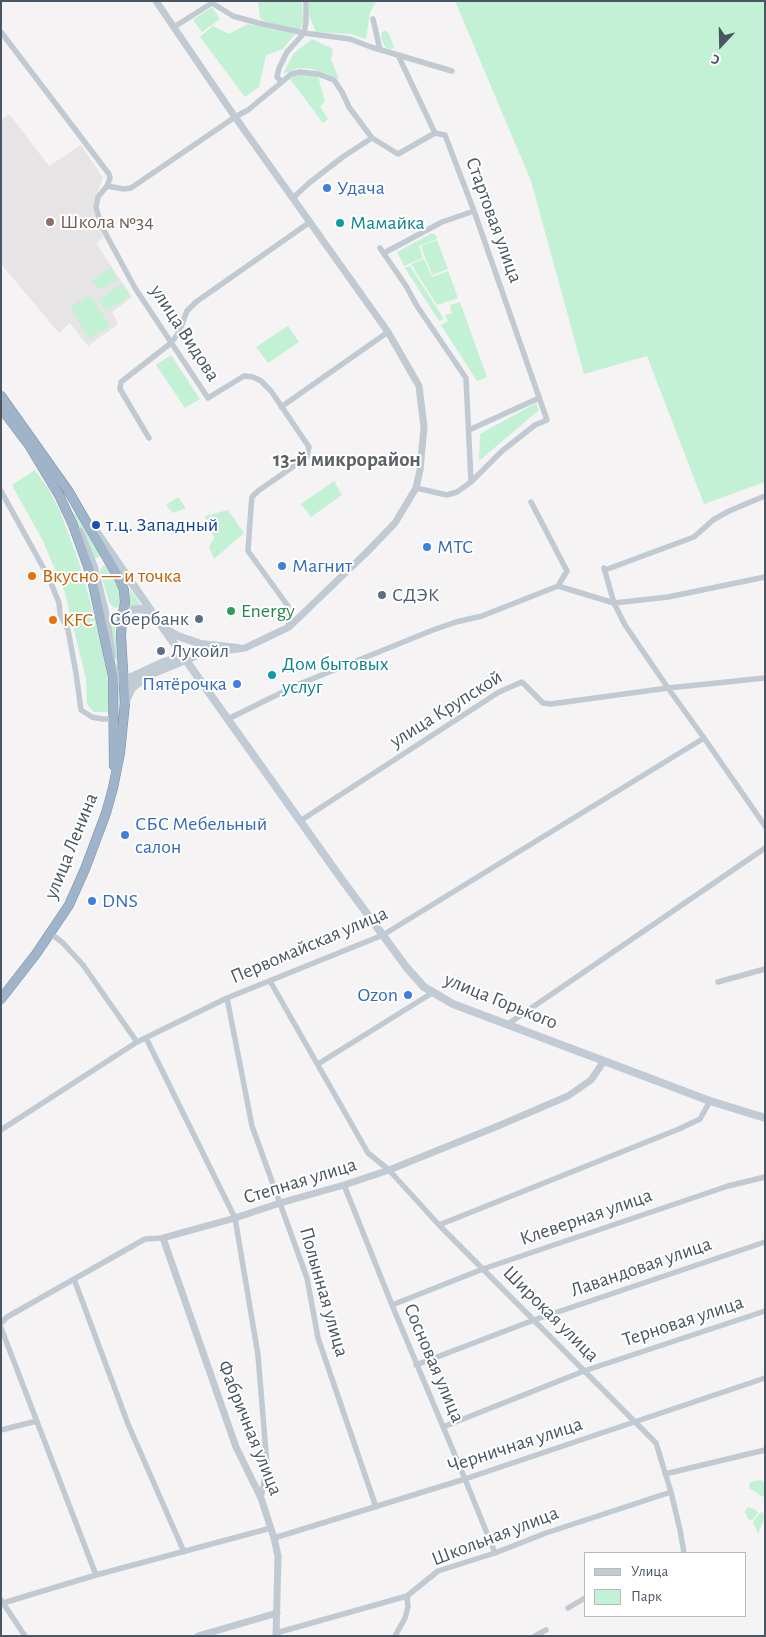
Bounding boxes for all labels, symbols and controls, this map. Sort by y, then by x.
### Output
north arrow [696,20,746,70]
text: С [709,51,722,67]
street label: Стартовая улица [460,154,528,286]
place label: Удача [337,176,385,200]
marker: Удача [321,182,333,194]
place label: Школа №34 [60,210,154,234]
place label: Мамайка [350,211,425,235]
marker: Школа №34 [44,216,56,228]
marker: Мамайка [334,217,346,229]
street label: улица Видова [145,280,225,386]
district label: 13-й микрорайон [273,447,421,473]
place label: т.ц. Западный [106,513,218,537]
marker: т.ц. Западный [90,519,102,531]
place label: МТС [437,535,473,559]
marker: МТС [421,541,433,553]
place label: Магнит [292,554,352,578]
marker: Магнит [276,560,288,572]
place label: Вкусно — и точка [42,564,182,588]
marker: Вкусно — и точка [26,570,38,582]
place label: СДЭК [392,583,439,607]
marker: СДЭК [376,589,388,601]
place label: Energy [241,599,295,623]
marker: Energy [225,605,237,617]
place label: Сбербанк [110,607,189,631]
place label: KFC [63,608,93,632]
marker: Сбербанк [193,613,205,625]
marker: KFC [47,614,59,626]
place label: Лукойл [171,639,229,663]
marker: Лукойл [155,645,167,657]
place label: Дом бытовых услуг [282,652,389,699]
street label: улица Крупской [385,665,507,753]
marker: Дом бытовых услуг [266,669,278,681]
place label: Пятёрочка [142,672,227,696]
marker: Пятёрочка [231,678,243,690]
street label: улица Ленина [39,789,103,903]
place label: СБС Мебельный салон [135,812,267,859]
marker: СБС Мебельный салон [119,829,131,841]
place label: DNS [102,889,138,913]
marker: DNS [86,895,98,907]
street label: Первомайская улица [227,901,391,989]
street label: улица Горького [441,967,561,1035]
place label: Ozon [357,983,398,1007]
marker: Ozon [402,989,414,1001]
street label: Степная улица [240,1152,360,1210]
street label: Клеверная улица [517,1183,655,1251]
street label: Полынная улица [294,1224,354,1360]
street label: Лавандовая улица [567,1232,715,1302]
street label: Широкая улица [498,1261,604,1367]
street label: Терновая улица [619,1290,747,1352]
street label: Сосновая улица [398,1300,470,1426]
street label: Фабричная улица [212,1357,288,1499]
street label: Черничная улица [444,1412,586,1478]
street label: Школьная улица [428,1501,562,1571]
legend [584,1552,746,1617]
text: Улица [631,1564,668,1579]
text: Парк [631,1589,662,1604]

